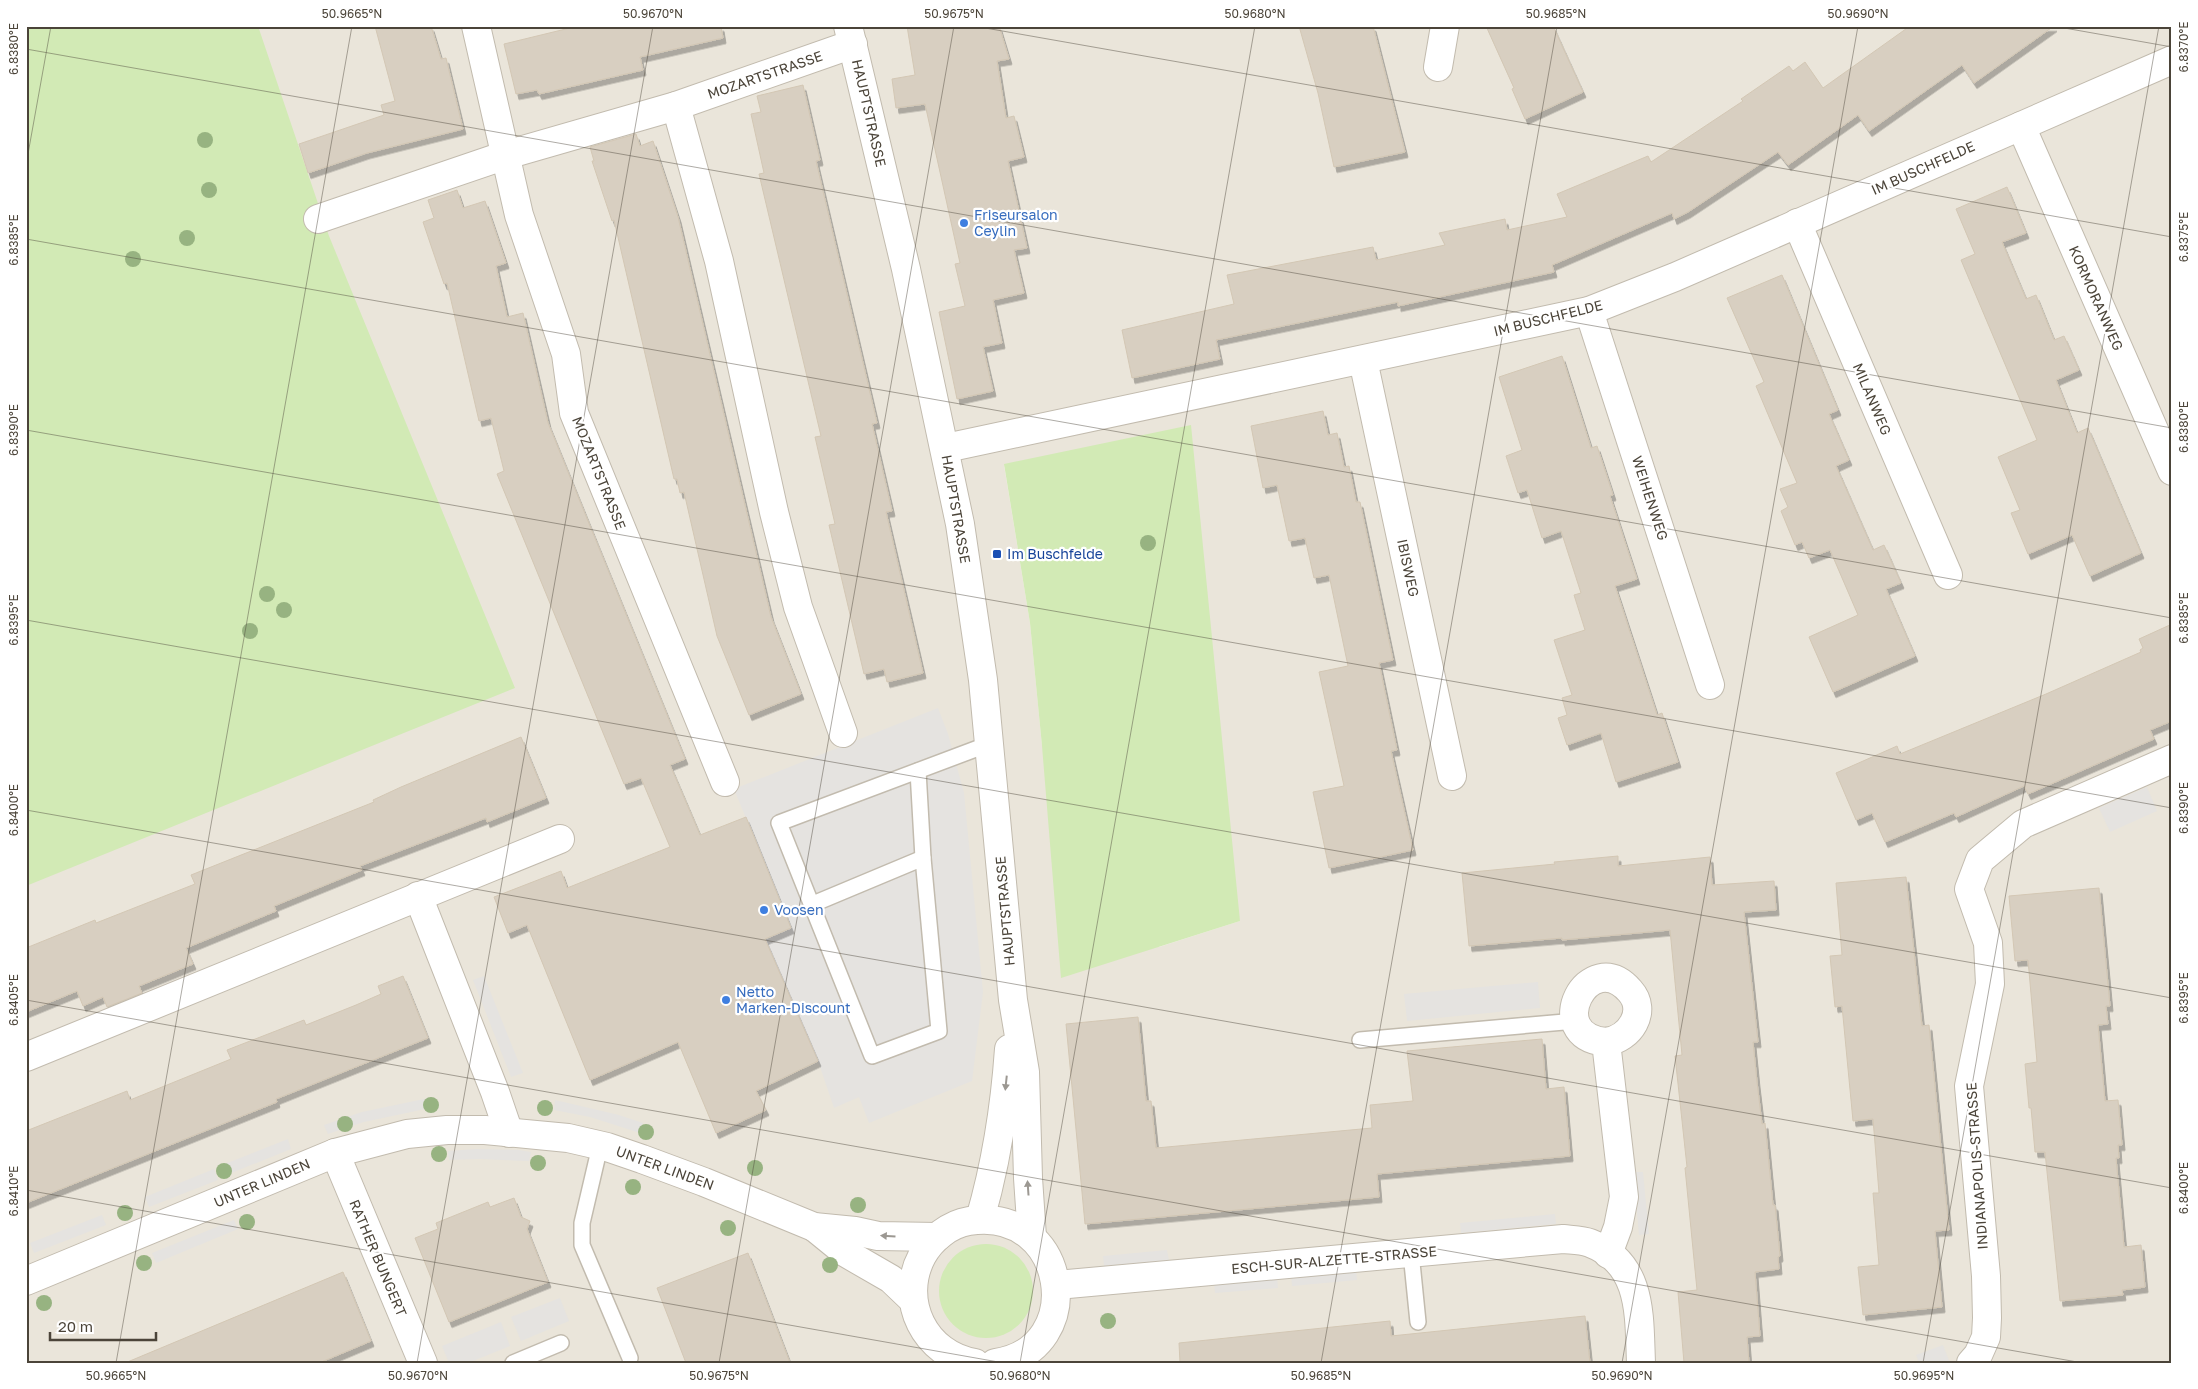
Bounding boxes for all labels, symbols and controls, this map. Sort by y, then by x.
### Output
text: 50.9665°N [322,6,382,21]
text: 50.9670°N [623,6,683,21]
text: 50.9675°N [924,6,984,21]
text: 50.9680°N [1224,6,1286,21]
text: 50.9685°N [1526,6,1586,21]
text: 50.9690°N [1827,6,1889,21]
text: 6.8370°E [2176,21,2191,73]
text: 6.8380°E [6,23,21,75]
street label: MOZARTSTRASSE [705,47,825,102]
street label: HAUPTSTRASSE [849,57,890,168]
street label: IM BUSCHFELDE [1868,137,1977,198]
place label: Friseursalon Ceylin [974,206,1058,239]
text: 6.8375°E [2176,212,2191,262]
text: 6.8385°E [6,214,21,266]
marker: Friseursalon Ceylin [958,217,970,229]
street label: KORMORANWEG [2066,243,2127,353]
street label: IM BUSCHFELDE [1492,296,1604,339]
street label: MILANWEG [1850,360,1895,438]
text: 6.8380°E [2176,401,2191,453]
text: 6.8390°E [6,404,21,456]
street label: MOZARTSTRASSE [569,414,630,532]
street label: HAUPTSTRASSE [939,453,974,565]
street label: WEIHENWEG [1629,453,1672,542]
street label: IBISWEG [1394,537,1423,599]
place label: Im Buschfelde [1007,545,1103,562]
marker: Im Buschfelde [991,548,1003,560]
text: 6.8385°E [2176,592,2191,644]
text: 6.8395°E [6,594,21,646]
text: 6.8390°E [2176,782,2191,834]
text: 6.8400°E [6,784,21,836]
street label: HAUPTSTRASSE [991,855,1018,967]
place label: Voosen [774,901,824,918]
marker: Voosen [758,904,770,916]
text: 6.8395°E [2176,972,2191,1024]
text: 6.8405°E [6,974,21,1026]
place label: Netto Marken-Discount [736,983,851,1016]
marker: Netto Marken-Discount [720,994,732,1006]
one-way arrow [1002,1075,1010,1091]
street label: INDIANAPOLIS-STRASSE [1962,1082,1991,1250]
street label: UNTER LINDEN [614,1142,717,1193]
street label: UNTER LINDEN [211,1155,313,1211]
text: 6.8400°E [2176,1162,2191,1214]
text: 6.8410°E [6,1166,21,1216]
one-way arrow [1024,1180,1032,1196]
street label: RATHER BUNGERT [346,1197,411,1319]
one-way arrow [880,1232,896,1240]
street label: ESCH-SUR-ALZETTE-STRASSE [1230,1242,1437,1277]
scale bar [50,1309,156,1341]
text: 20 m [58,1317,93,1335]
text: 50.9665°N [86,1368,146,1383]
text: 50.9670°N [388,1368,448,1383]
text: 50.9675°N [689,1368,749,1383]
text: 50.9680°N [989,1368,1051,1383]
text: 50.9685°N [1291,1368,1351,1383]
text: 50.9690°N [1591,1368,1653,1383]
text: 50.9695°N [1894,1368,1954,1383]

